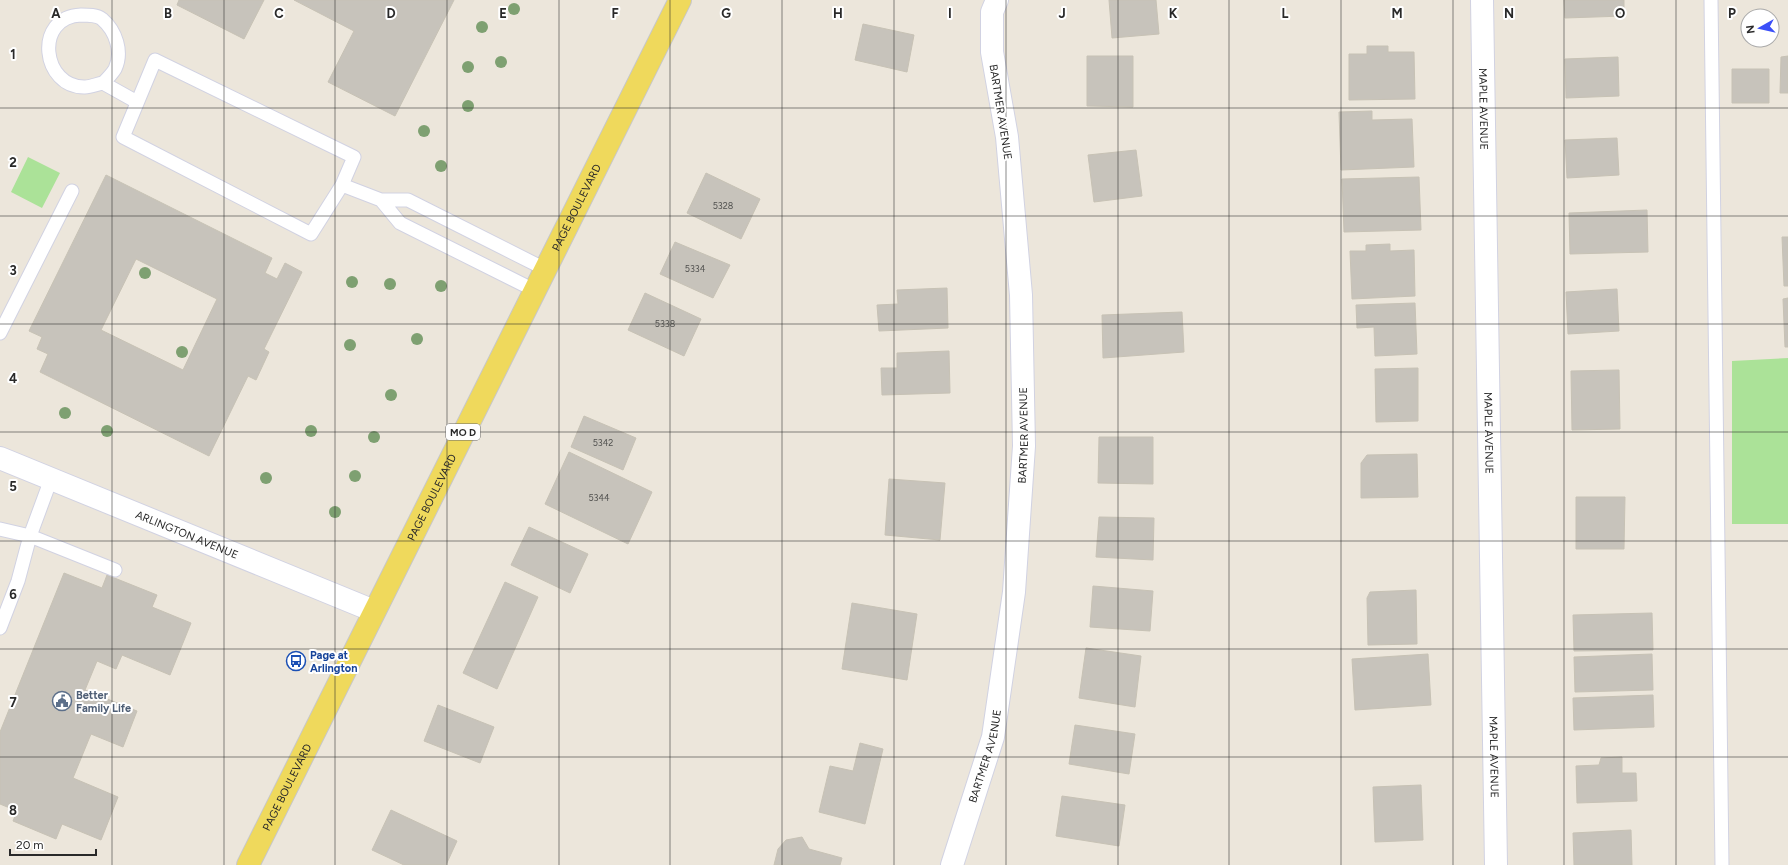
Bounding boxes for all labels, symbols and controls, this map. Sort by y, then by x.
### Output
text: A [51,6,61,21]
text: B [164,6,172,21]
text: C [274,6,284,21]
text: D [386,6,396,21]
text: E [499,6,507,21]
text: F [611,6,619,21]
text: G [721,6,731,21]
text: H [833,6,843,21]
text: I [948,6,952,21]
text: J [1058,6,1066,21]
text: K [1169,6,1178,21]
text: L [1282,6,1289,21]
text: M [1391,6,1403,21]
text: N [1504,6,1514,21]
text: O [1615,6,1625,21]
text: P [1728,6,1736,21]
north arrow [1740,8,1780,48]
text: N [1744,24,1758,34]
text: 1 [10,47,16,62]
street label: BARTMER AVENUE [987,63,1014,161]
street label: MAPLE AVENUE [1476,68,1490,150]
text: 2 [9,155,17,170]
street label: PAGE BOULEVARD [550,162,604,253]
house number: 5328 [713,200,734,211]
text: 3 [9,263,17,278]
house number: 5334 [685,263,706,274]
house number: 5338 [655,318,676,329]
text: 4 [9,371,17,386]
street label: BARTMER AVENUE [1015,387,1031,484]
street label: MAPLE AVENUE [1481,392,1496,474]
road number: MO D [446,424,480,440]
house number: 5342 [593,437,613,448]
street label: PAGE BOULEVARD [405,452,459,543]
text: 5 [9,479,17,494]
house number: 5344 [588,492,610,503]
street label: ARLINGTON AVENUE [134,508,240,562]
text: 6 [9,587,17,602]
place label: Page at Arlington [310,649,357,675]
bus stop icon: Page at Arlington [285,650,307,672]
place label: Better Family Life [76,689,131,715]
public building icon: Better Family Life [51,690,73,712]
text: 7 [9,695,17,710]
street label: BARTMER AVENUE [966,709,1004,805]
street label: MAPLE AVENUE [1487,716,1501,798]
street label: PAGE BOULEVARD [260,741,315,833]
text: 8 [9,803,17,818]
scale bar [10,831,96,857]
text: 20 m [16,838,44,852]

